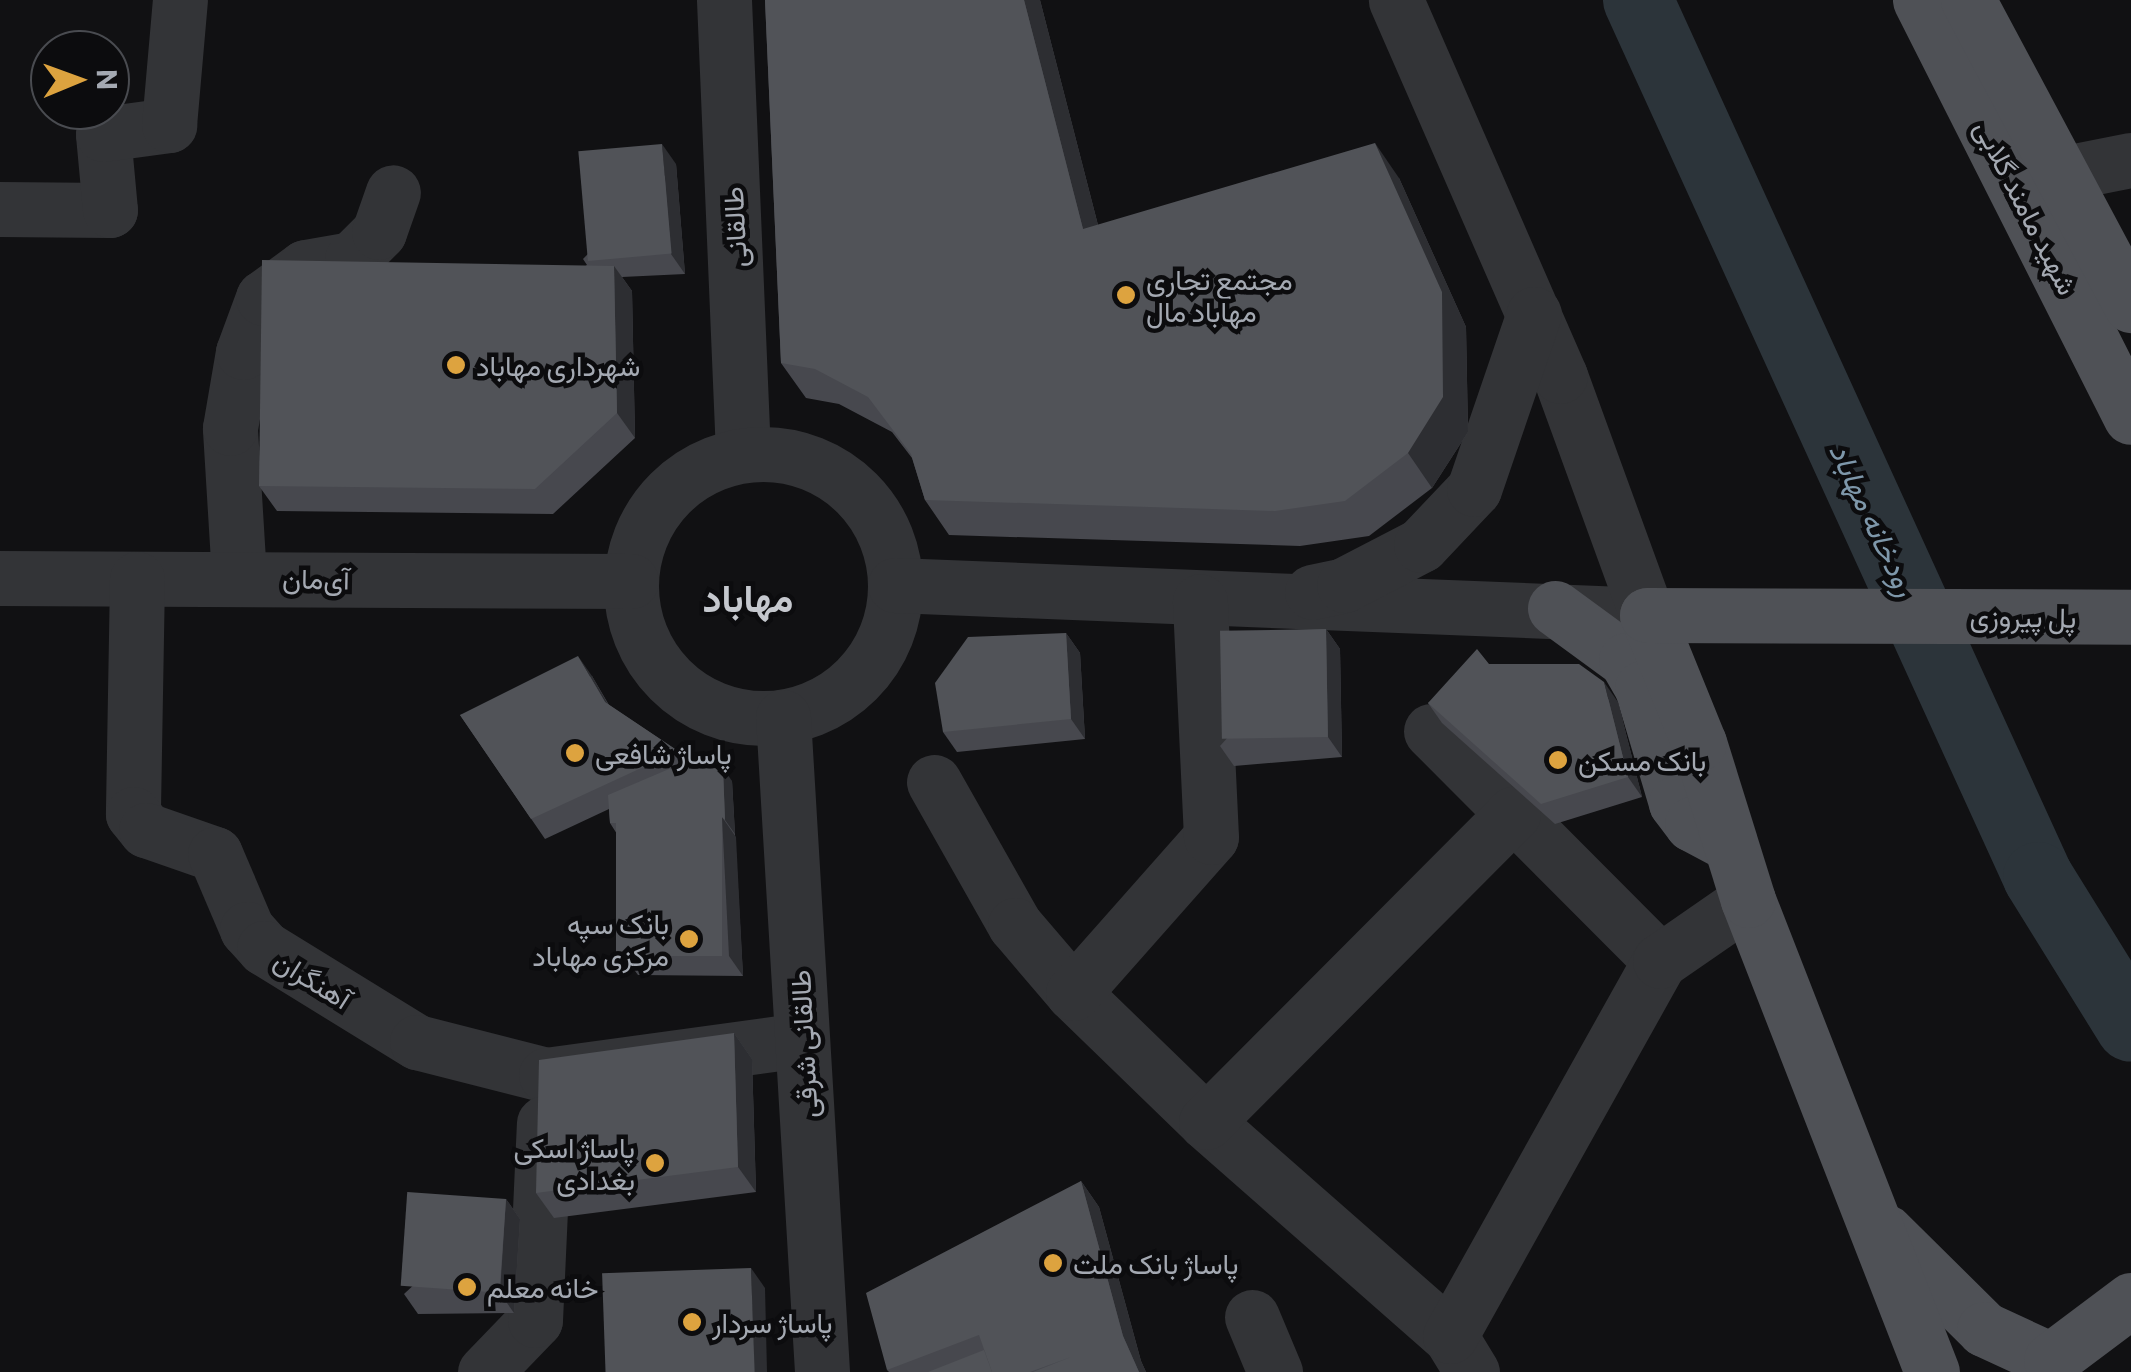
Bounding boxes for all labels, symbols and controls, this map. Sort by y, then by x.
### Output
north arrow [30,30,130,130]
text: N [91,69,125,90]
street label: شهید مامند گلابی [1969,114,2085,300]
street label: طالقانی [715,186,753,268]
place label: مجتمع تجاری مهاباد مال [1146,262,1293,328]
marker: مجتمع تجاری مهاباد مال [1115,284,1137,306]
place label: شهرداری مهاباد [476,348,640,382]
marker: شهرداری مهاباد [445,354,467,376]
water label: رودخانه مهاباد [1823,437,1925,601]
street label: آی‌مان [282,561,350,595]
district label: مهاباد [703,574,793,620]
street label: پل پیروزی [1969,598,2077,634]
place label: پاساژ شافعی [595,736,732,770]
marker: پاساژ شافعی [564,742,586,764]
place label: بانک مسکن [1578,743,1706,777]
marker: بانک مسکن [1547,749,1569,771]
place label: بانک سپه مرکزی مهاباد [532,906,669,972]
marker: بانک سپه مرکزی مهاباد [678,928,700,950]
street label: آهنگران [268,942,358,1016]
street label: طالقانی شرقی [782,969,824,1119]
place label: پاساژ اسکی بغدادی [514,1130,635,1196]
marker: پاساژ اسکی بغدادی [644,1152,666,1174]
place label: پاساژ بانک ملت [1073,1246,1239,1280]
marker: پاساژ بانک ملت [1042,1252,1064,1274]
place label: خانه معلم [487,1270,599,1304]
marker: خانه معلم [456,1276,478,1298]
place label: پاساژ سردار [712,1305,833,1339]
marker: پاساژ سردار [681,1311,703,1333]

